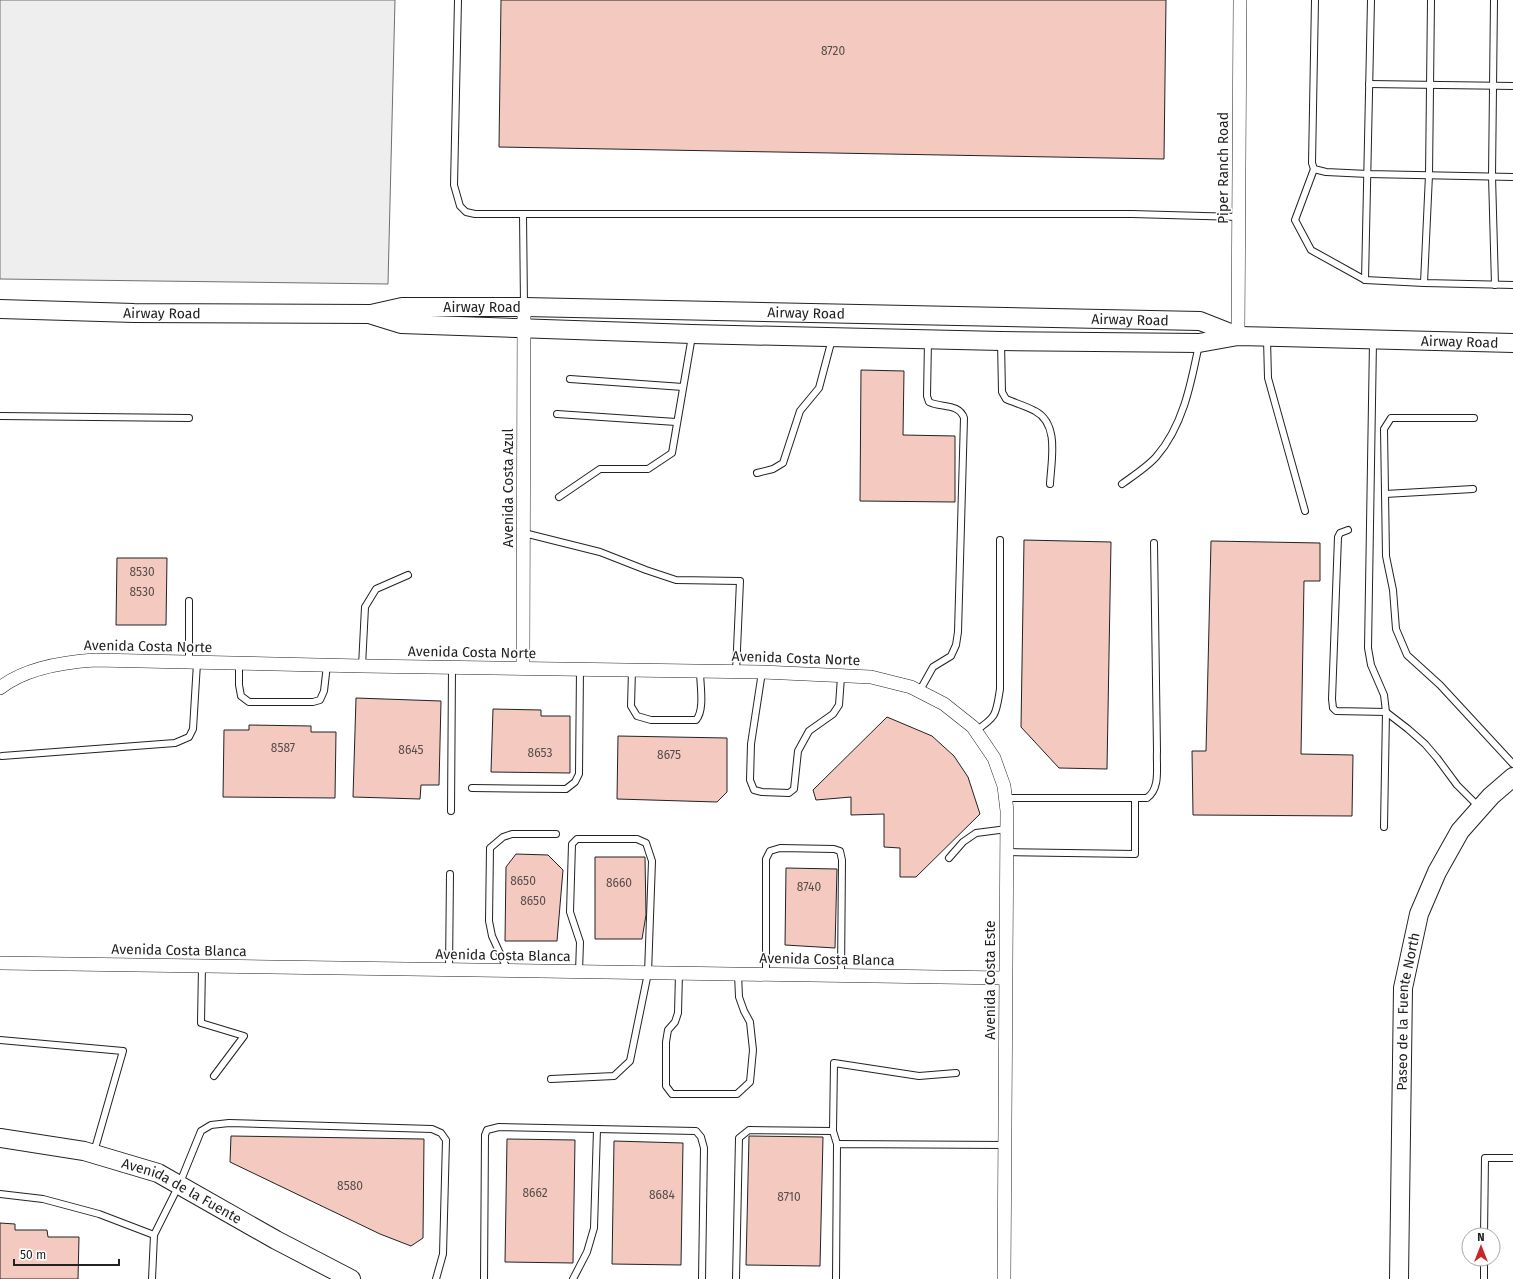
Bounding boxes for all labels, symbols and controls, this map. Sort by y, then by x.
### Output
house number: 8720 [821,44,845,58]
street label: Piper Ranch Road [1215,112,1232,224]
street label: Airway Road [443,299,521,316]
street label: Airway Road [767,304,845,323]
street label: Airway Road [123,305,201,322]
street label: Airway Road [1091,311,1169,329]
street label: Airway Road [1421,333,1499,352]
street label: Avenida Costa Azul [500,428,517,548]
house number: 8530 [129,565,155,579]
house number: 8530 [129,585,155,599]
street label: Avenida Costa Norte [84,637,212,656]
street label: Avenida Costa Norte [408,643,536,662]
street label: Avenida Costa Norte [731,648,860,669]
house number: 8587 [271,741,295,755]
house number: 8645 [398,743,424,757]
house number: 8653 [528,746,552,760]
house number: 8675 [657,748,681,762]
house number: 8650 [510,874,536,888]
house number: 8660 [606,876,632,890]
house number: 8740 [797,880,821,894]
house number: 8650 [520,894,546,908]
street label: Avenida Costa Este [982,920,999,1040]
street label: Paseo de la Fuente North [1394,931,1424,1091]
street label: Avenida Costa Blanca [111,941,247,960]
street label: Avenida Costa Blanca [435,946,571,965]
street label: Avenida Costa Blanca [759,950,895,969]
street label: Avenida de la Fuente [120,1155,245,1228]
house number: 8580 [337,1179,363,1193]
house number: 8662 [522,1186,548,1200]
house number: 8684 [649,1188,676,1202]
house number: 8710 [777,1190,801,1204]
north arrow [1461,1227,1501,1267]
text: N [1477,1231,1485,1244]
scale bar [14,1241,119,1267]
text: 50 m [20,1248,46,1262]

